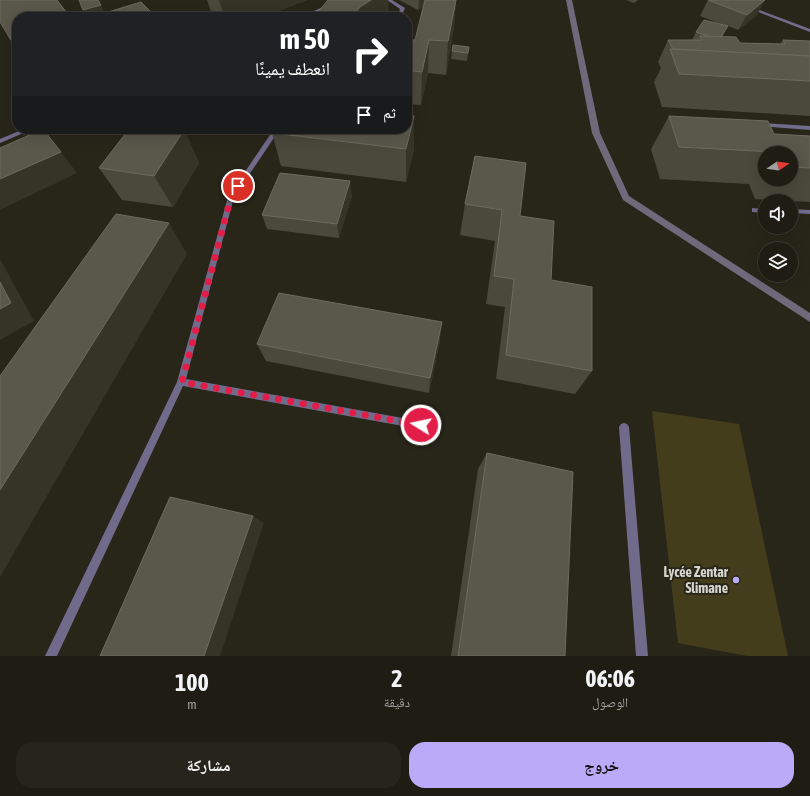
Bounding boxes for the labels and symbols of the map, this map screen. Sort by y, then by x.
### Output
north arrow [758,146,798,186]
pin [221,169,255,203]
position arrow [400,404,442,446]
place label: Lycée Zentar Slimane [664,564,729,596]
marker: Lycée Zentar Slimane [731,575,741,585]

